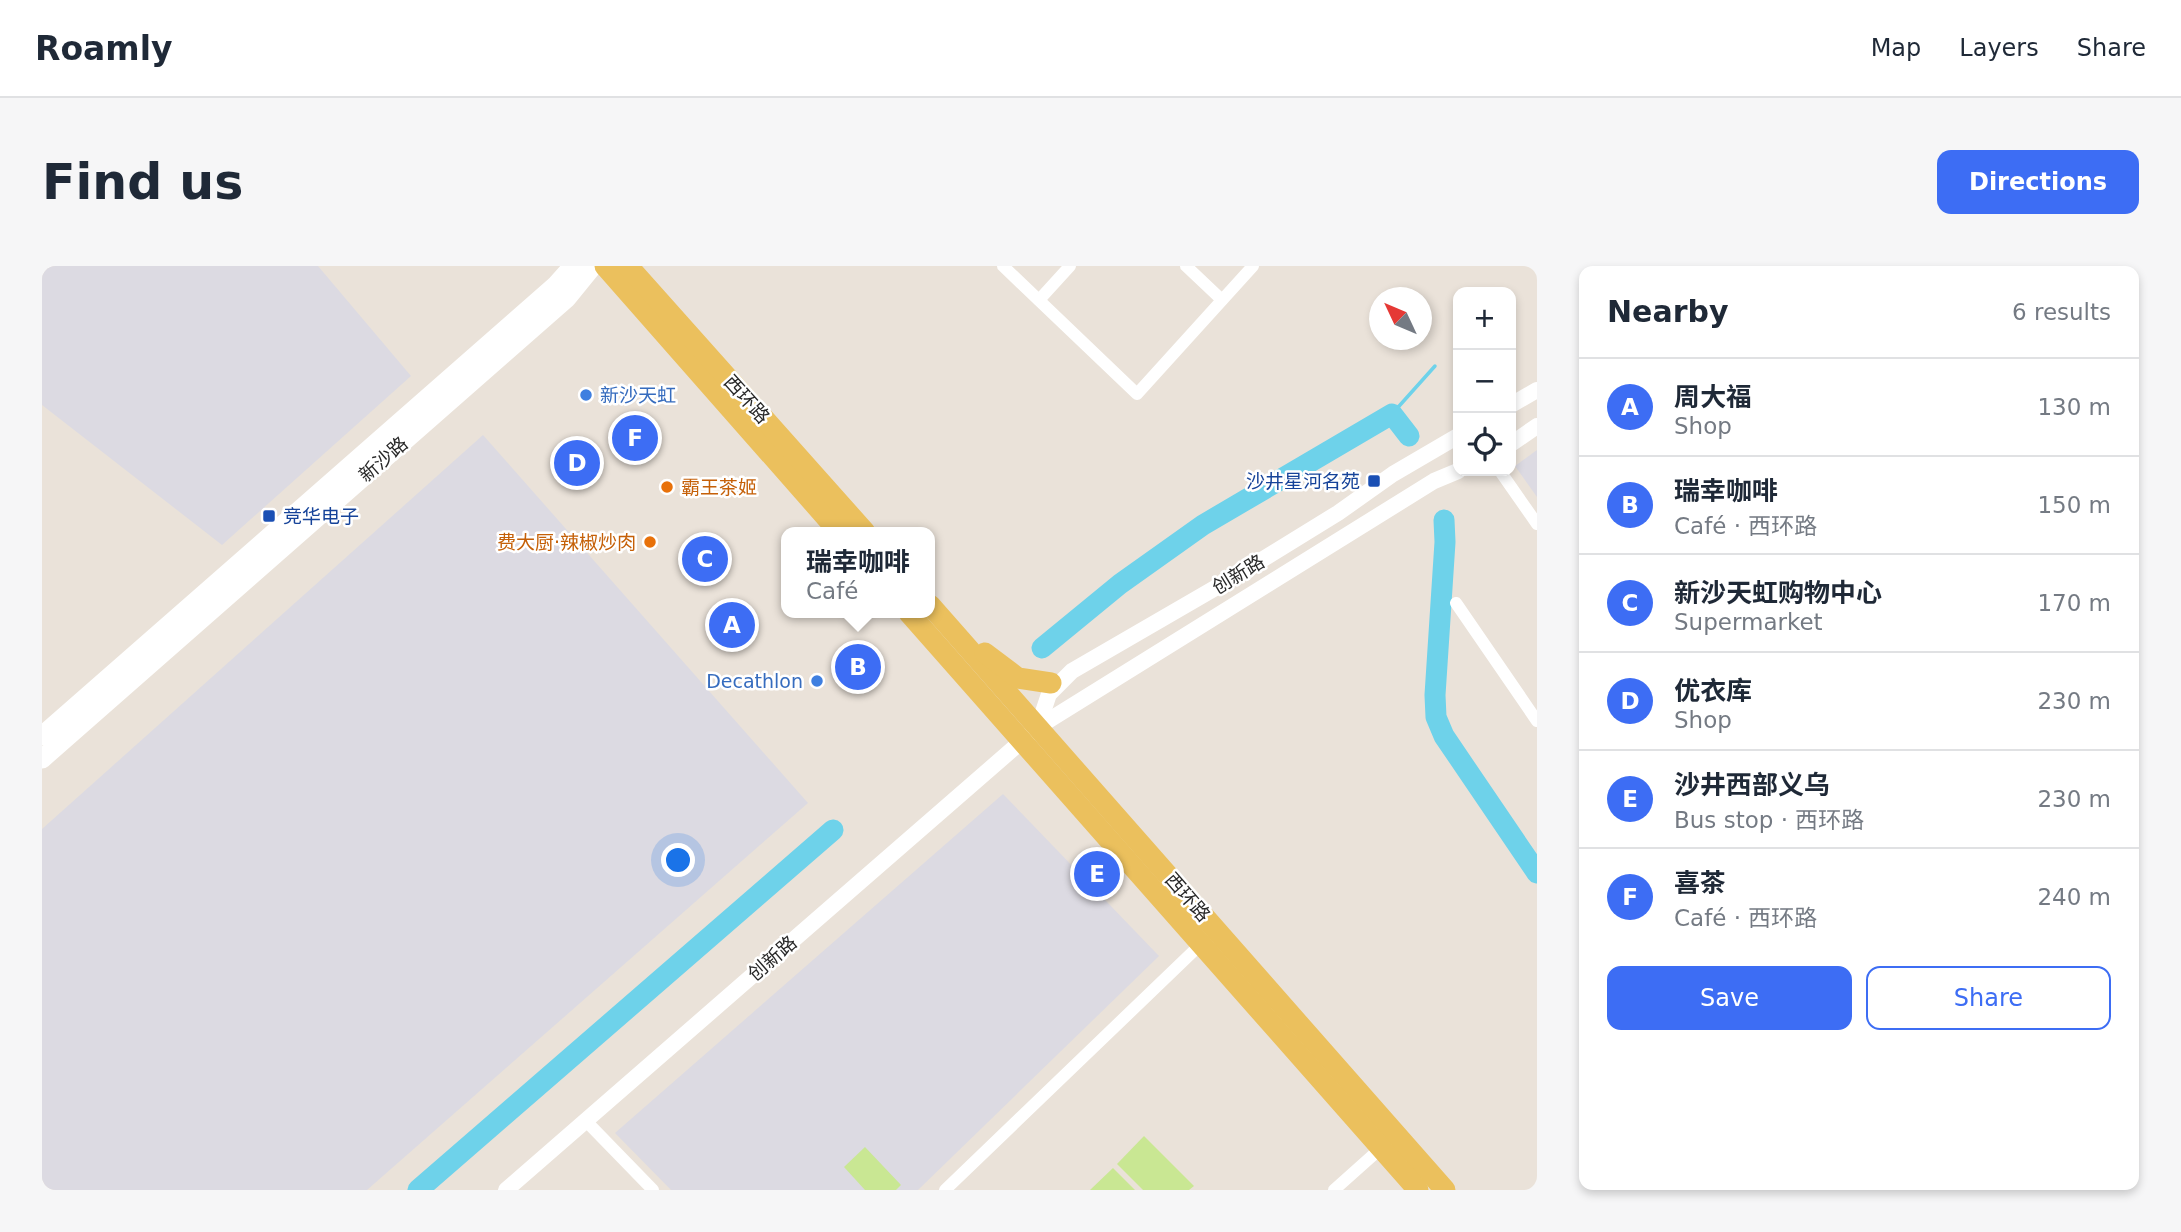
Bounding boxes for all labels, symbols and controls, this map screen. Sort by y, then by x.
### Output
text: Roamly [35,29,173,68]
text: Map [1871,34,1921,62]
text: Layers [1959,34,2039,62]
text: Share [2077,34,2146,62]
button: Directions [1937,150,2139,214]
text: Find us [42,154,243,211]
north arrow [1369,287,1432,350]
map controls [1453,287,1516,476]
button: + [1453,287,1516,350]
text: Nearby [1607,294,1729,329]
text: 6 results [2012,299,2111,325]
button: − [1453,350,1516,413]
street label: 西环路 [720,370,774,428]
text: 周大福 [1674,382,1752,412]
place label: 新沙天虹 [600,384,676,406]
marker: 新沙天虹 [578,387,594,403]
text: A [1621,394,1639,420]
text: 130 m [2037,394,2111,420]
pin: F [612,412,658,464]
button: locate [1453,413,1516,476]
text: Shop [1674,413,1732,439]
street label: 新沙路 [354,432,412,486]
pin: D [554,437,600,489]
place label: 沙井星河名苑 [1246,470,1360,492]
marker: 沙井星河名苑 [1366,473,1382,489]
place label: 霸王茶姬 [681,476,757,498]
text: 瑞幸咖啡 [1674,476,1778,506]
marker: 霸王茶姬 [659,479,675,495]
text: B [1621,492,1639,518]
text: 150 m [2037,492,2111,518]
place label: 竞华电子 [283,505,359,527]
marker: 竞华电子 [261,508,277,524]
text: Café · 西环路 [1674,513,1817,539]
popup [781,527,935,618]
place label: 费大厨·辣椒炒肉 [497,531,636,553]
pin: C [682,533,728,585]
marker: 费大厨·辣椒炒肉 [642,534,658,550]
text: 瑞幸咖啡 [806,547,910,577]
street label: 创新路 [1208,550,1268,598]
text: Café [806,578,858,604]
text: 新沙天虹购物中心 [1674,578,1882,608]
text: C [1622,590,1638,616]
text: 170 m [2037,590,2111,616]
pin: A [709,599,755,651]
text: Supermarket [1674,609,1823,635]
pin: B [835,641,881,693]
place label: Decathlon [706,670,803,692]
marker: Decathlon [809,673,825,689]
text: 优衣库 [1674,676,1752,706]
text: D [1620,688,1640,714]
text: 230 m [2037,688,2111,714]
text: Shop [1674,707,1732,733]
text: 沙井西部义乌 [1674,770,1830,800]
text: E [1622,786,1638,812]
text: 230 m [2037,786,2111,812]
text: Bus stop · 西环路 [1674,807,1864,833]
your location [661,843,695,877]
pin: E [1074,848,1120,900]
street label: 西环路 [1161,868,1215,926]
text: 喜茶 [1674,868,1726,898]
text: F [1622,884,1638,910]
text: 240 m [2037,884,2111,910]
text: Café · 西环路 [1674,905,1817,931]
street label: 创新路 [743,931,801,985]
button: Save [1607,966,1852,1030]
button: Share [1866,966,2111,1030]

